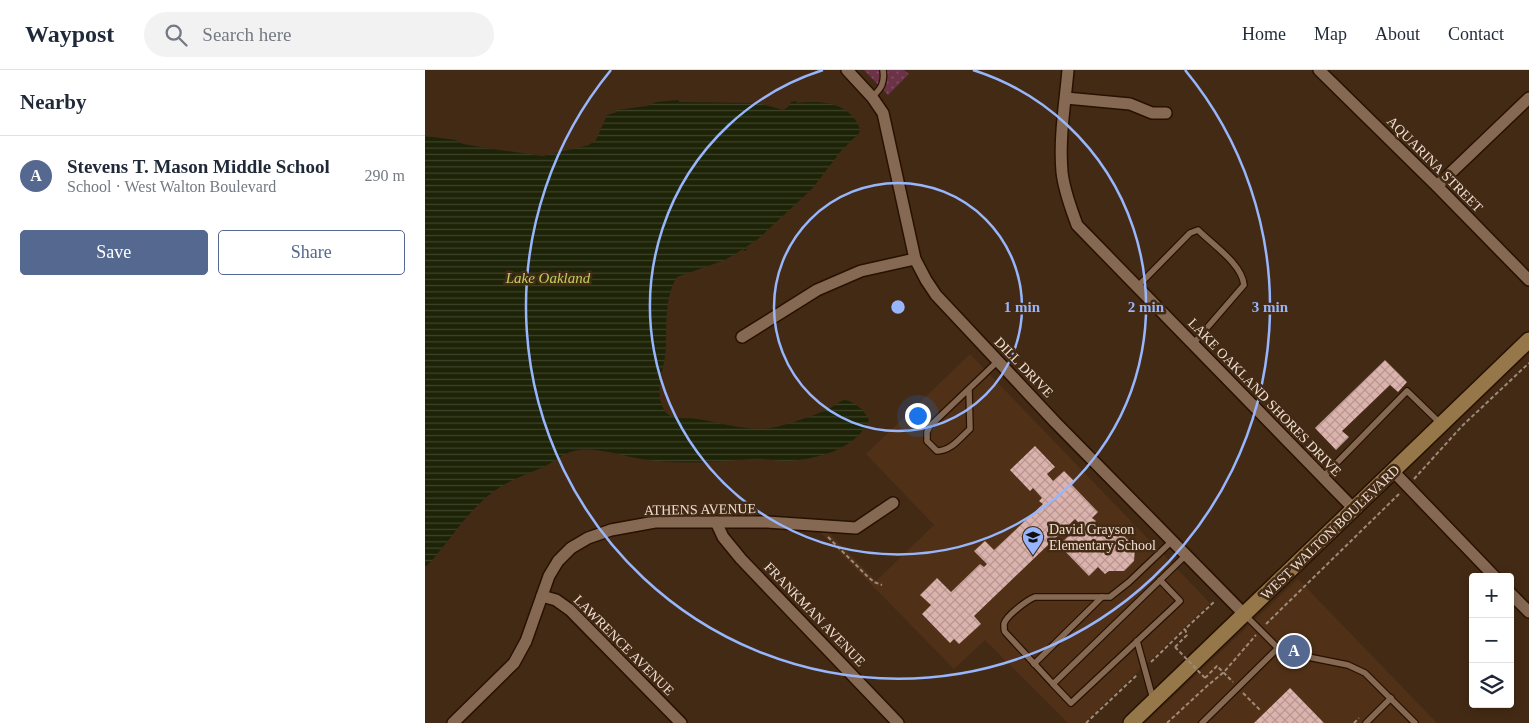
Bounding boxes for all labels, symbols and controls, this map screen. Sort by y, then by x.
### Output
search box [144,12,494,57]
text: Waypost [25,21,114,47]
icon: search [162,21,190,49]
text: Search here [202,24,292,45]
text: Home [1242,24,1286,44]
text: Map [1314,24,1347,44]
text: About [1375,24,1420,44]
text: Contact [1448,24,1504,44]
text: Nearby [20,90,87,114]
street label: AQUARINA STREET [1384,114,1486,215]
text: Stevens T. Mason Middle School [67,156,330,177]
text: A [30,167,42,184]
text: 290 m [365,167,405,184]
text: School · West Walton Boulevard [67,178,276,195]
button: Save [20,230,208,275]
button: Share [218,230,405,275]
water label: Lake Oakland [505,270,591,286]
centre of rings [889,298,907,316]
text: 1 min [1004,299,1041,315]
text: 2 min [1128,299,1165,315]
text: 3 min [1252,299,1289,315]
street label: LAKE OAKLAND SHORES DRIVE [1185,315,1344,479]
street label: DILL DRIVE [991,334,1056,400]
your location [905,403,931,429]
street label: WEST WALTON BOULEVARD [1258,462,1403,603]
street label: ATHENS AVENUE [644,501,756,518]
place label: David Grayson Elementary School [1049,522,1156,553]
school or university icon: David Grayson Elementary School [1021,525,1045,556]
street label: FRANKMAN AVENUE [761,559,868,669]
map controls [1469,573,1514,708]
button: + [1469,573,1514,618]
street label: LAWRENCE AVENUE [571,592,677,698]
button: − [1469,618,1514,663]
pin: A [1278,632,1310,670]
button: layers [1469,663,1514,708]

